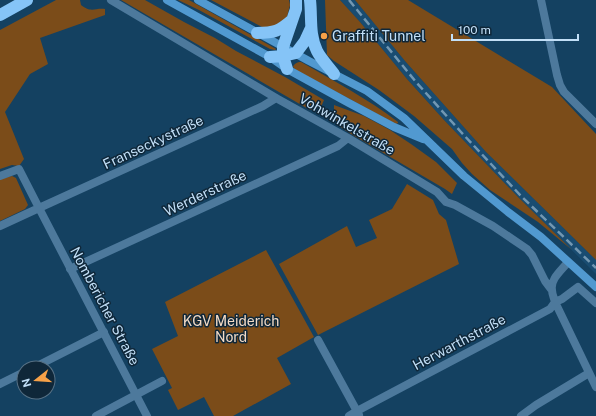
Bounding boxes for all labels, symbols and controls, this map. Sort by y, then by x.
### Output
scale bar [452,16,578,42]
text: 100 m [458,23,491,37]
place label: Graffiti Tunnel [332,28,426,44]
marker: Graffiti Tunnel [319,31,329,41]
street label: Vohwinkelstraße [296,90,398,158]
street label: Franseckystraße [100,112,206,172]
street label: Werderstraße [161,167,249,219]
street label: Nombericher Straße [67,244,143,368]
street label: Herwarthstraße [410,311,508,373]
park label: KGV Meiderich Nord [183,313,279,345]
north arrow [16,360,56,400]
text: N [19,377,33,389]

